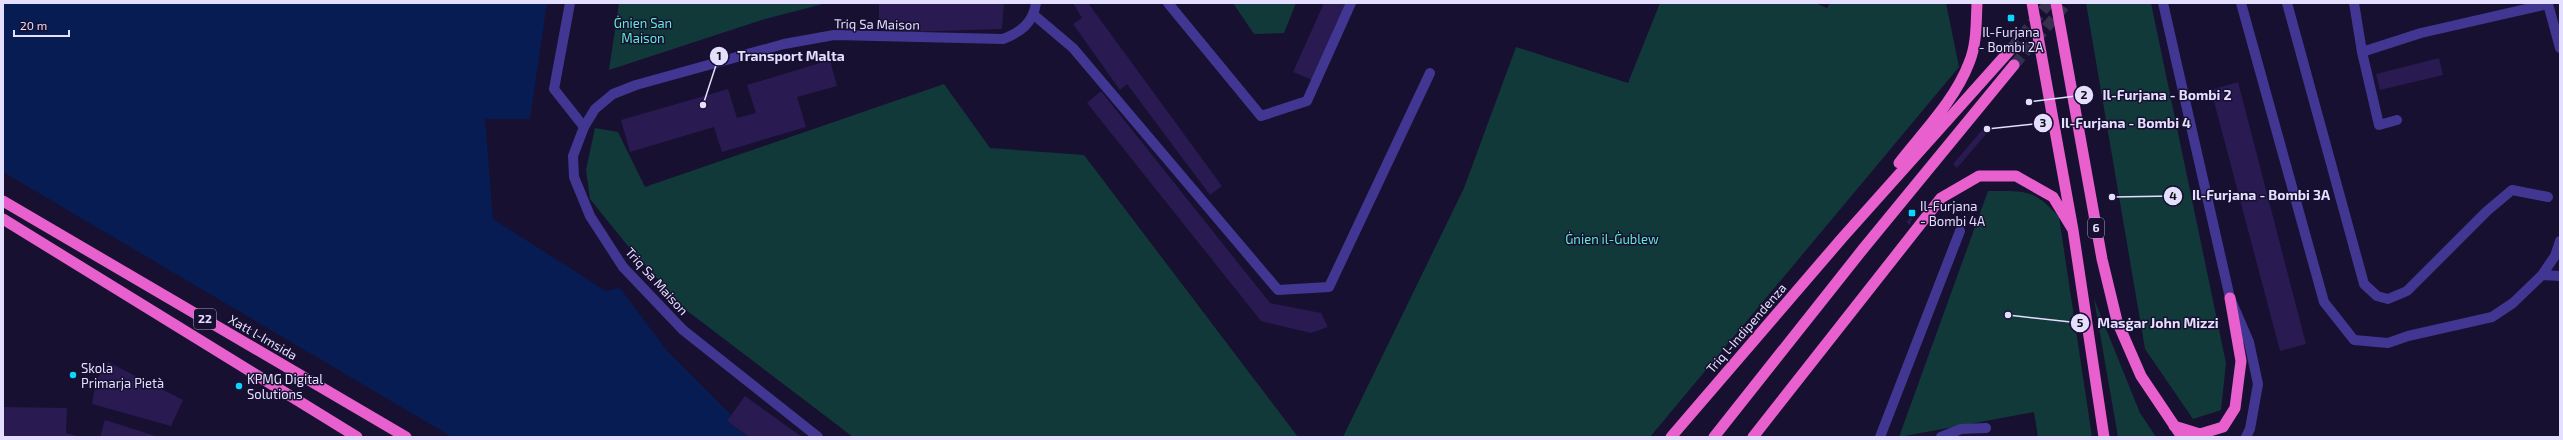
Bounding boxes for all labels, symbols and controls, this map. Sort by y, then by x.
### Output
scale bar [14,12,69,38]
marker: Il-Furjana - Bombi 2A [2006,13,2016,23]
park label: Ġnien San Maison [614,15,672,46]
street label: Triq Sa Maison [834,15,920,33]
text: 20 m [20,18,47,32]
place label: Il-Furjana - Bombi 2A [1979,24,2043,55]
callout: Transport Malta [709,43,853,69]
text: Transport Malta [737,47,845,64]
text: 1 [716,48,722,62]
callout: Il-Furjana - Bombi 2 [2074,82,2239,108]
text: Il-Furjana - Bombi 2 [2102,86,2232,103]
text: 2 [2081,87,2088,101]
callout: Il-Furjana - Bombi 4 [2033,110,2199,136]
text: Il-Furjana - Bombi 4 [2061,114,2191,131]
text: 3 [2040,115,2047,129]
callout: Il-Furjana - Bombi 3A [2163,183,2338,209]
text: Il-Furjana - Bombi 3A [2192,186,2331,203]
text: 4 [2169,188,2177,202]
place label: Il-Furjana - Bombi 4A [1920,198,1985,229]
marker: Il-Furjana - Bombi 4A [1907,208,1917,218]
road number: 6 [2088,218,2104,238]
park label: Ġnien il-Ġublew [1565,231,1659,247]
street label: Triq Sa Maison [622,244,692,318]
street label: Triq l-Indipendenza [1703,280,1789,376]
road number: 22 [194,309,216,329]
callout: Masġar John Mizzi [2070,310,2227,336]
street label: Xatt l-Imsida [226,311,300,363]
text: Masġar John Mizzi [2097,314,2219,331]
text: 5 [2077,315,2084,329]
place label: Skola Primarja Pietà [81,360,164,391]
marker: Skola Primarja Pietà [68,370,78,380]
place label: KPMG Digital Solutions [247,371,323,402]
marker: KPMG Digital Solutions [234,381,244,391]

